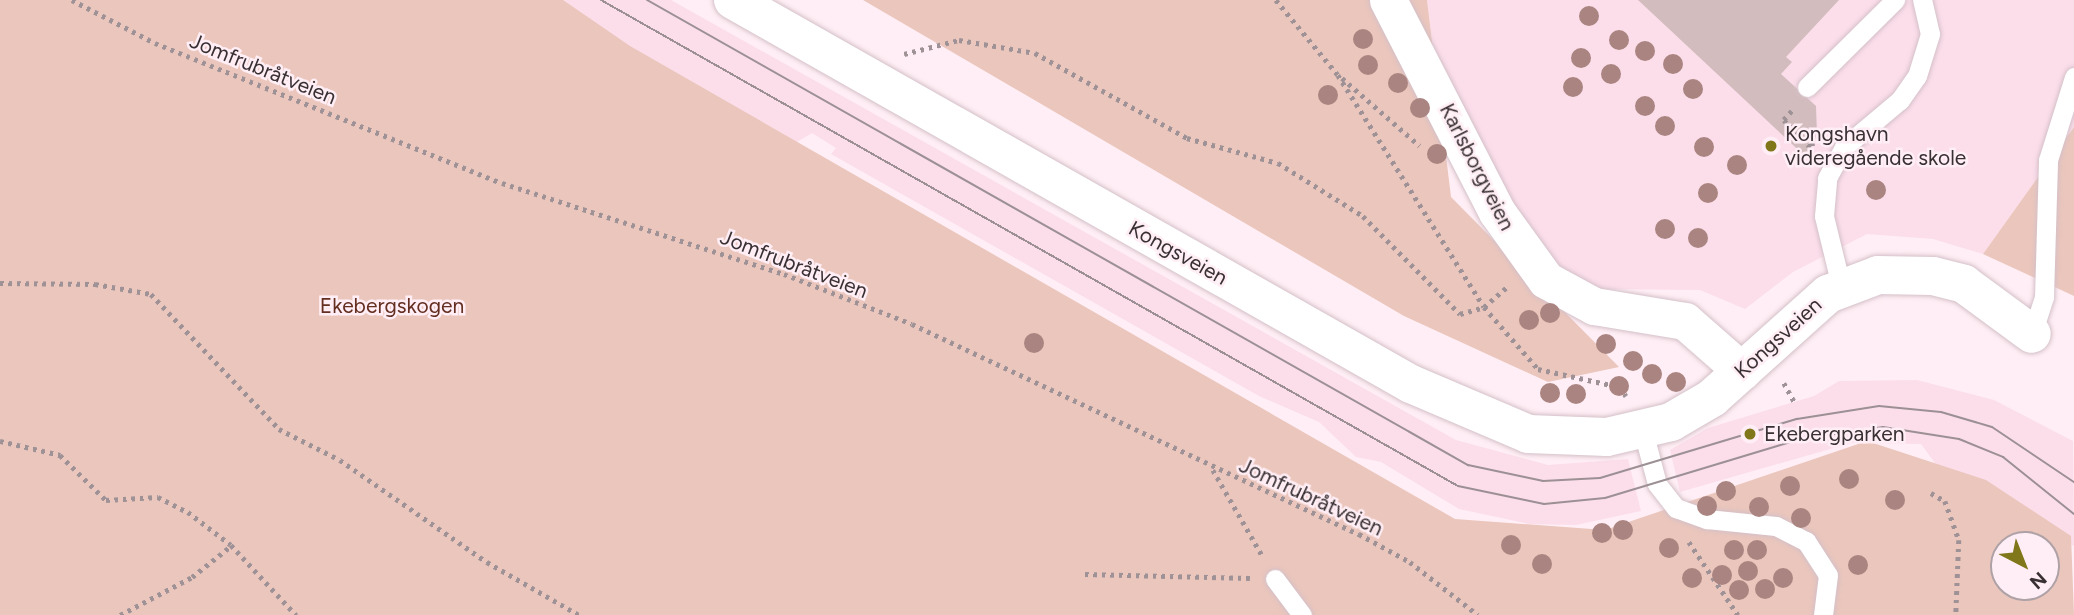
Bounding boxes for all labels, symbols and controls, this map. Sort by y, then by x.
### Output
street label: Jomfrubråtveien [186,28,340,110]
street label: Karlsborgveien [1434,99,1520,235]
place label: Kongshavn videregående skole [1785,121,1966,171]
marker: Kongshavn videregående skole [1763,138,1779,154]
street label: Kongsveien [1124,216,1232,290]
street label: Jomfrubråtveien [717,224,871,304]
street label: Kongsveien [1729,292,1827,384]
park label: Ekebergskogen [320,293,464,319]
place label: Ekebergparken [1764,421,1904,447]
marker: Ekebergparken [1742,426,1758,442]
street label: Jomfrubråtveien [1235,453,1387,541]
north arrow [1990,531,2060,601]
text: N [2025,567,2051,594]

